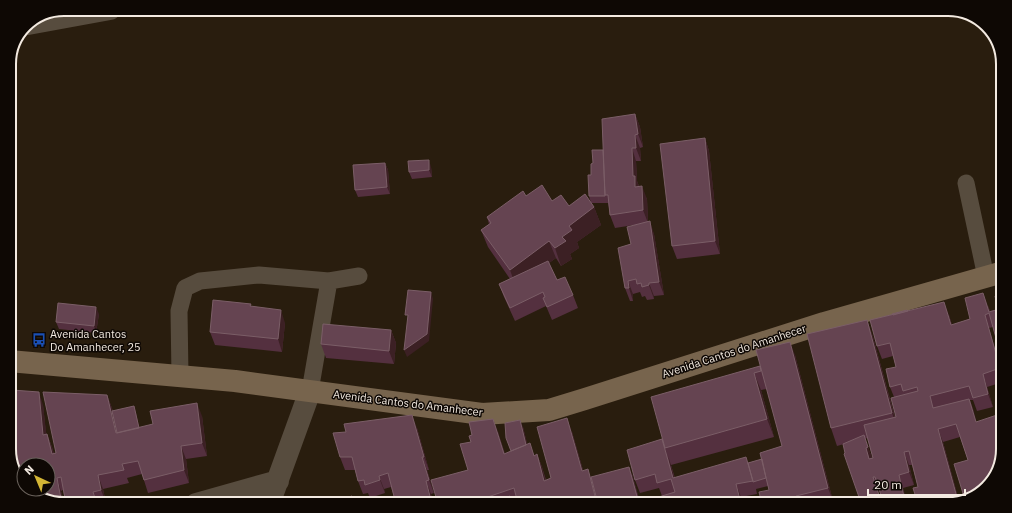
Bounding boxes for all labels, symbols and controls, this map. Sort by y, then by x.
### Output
street label: Avenida Cantos do Amanhecer [660,321,808,381]
place label: Avenida Cantos Do Amanhecer, 25 [50,327,141,354]
bus stop icon: Avenida Cantos Do Amanhecer, 25 [31,332,47,348]
street label: Avenida Cantos do Amanhecer [332,387,484,419]
north arrow [16,457,56,497]
text: N [21,462,37,478]
scale bar [868,471,965,497]
text: 20 m [874,477,902,492]

